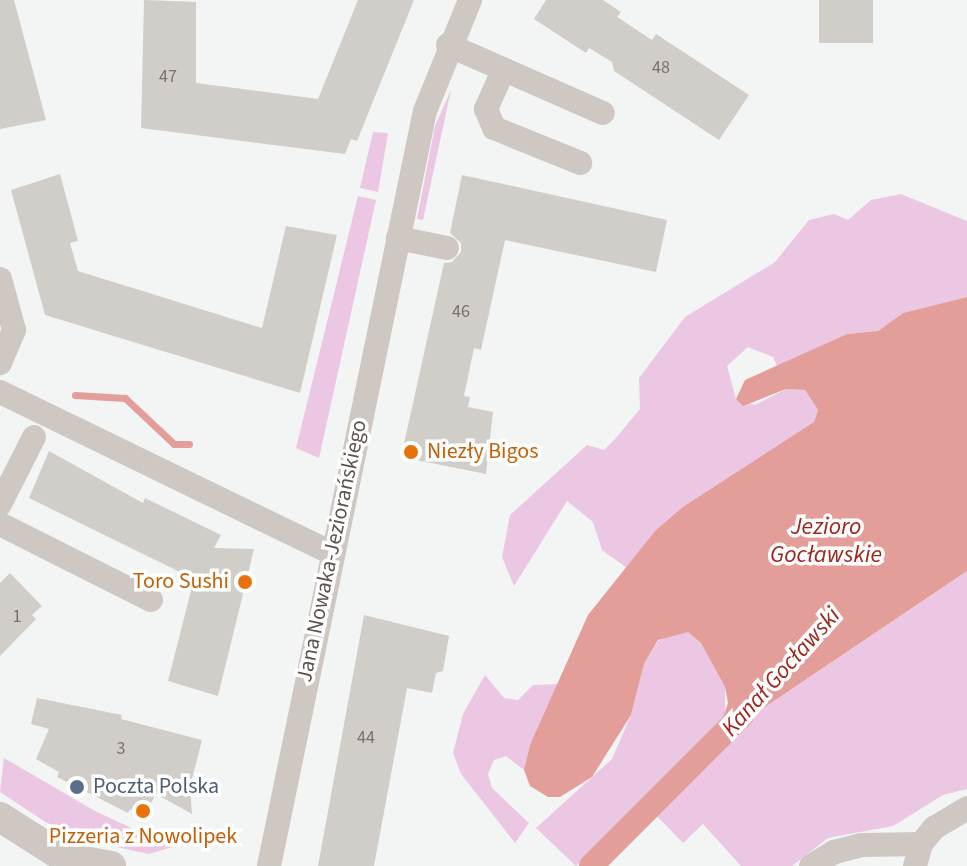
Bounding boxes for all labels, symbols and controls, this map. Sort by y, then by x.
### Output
house number: 48 [652,57,670,79]
house number: 47 [159,66,177,88]
house number: 46 [452,301,470,323]
street label: Jana Nowaka-Jeziorańskiego [291,417,373,685]
place label: Niezły Bigos [427,439,538,465]
marker: Niezły Bigos [402,443,420,461]
water label: Jezioro Gocławskie [770,513,882,569]
place label: Toro Sushi [133,569,229,595]
marker: Toro Sushi [236,573,254,591]
water label: Kanał Gocławski [716,602,846,742]
house number: 1 [13,606,21,628]
house number: 44 [357,727,375,749]
house number: 3 [117,738,125,760]
place label: Poczta Polska [93,774,219,800]
marker: Poczta Polska [68,778,86,796]
marker: Pizzeria z Nowolipek [134,802,152,820]
place label: Pizzeria z Nowolipek [49,824,237,850]

